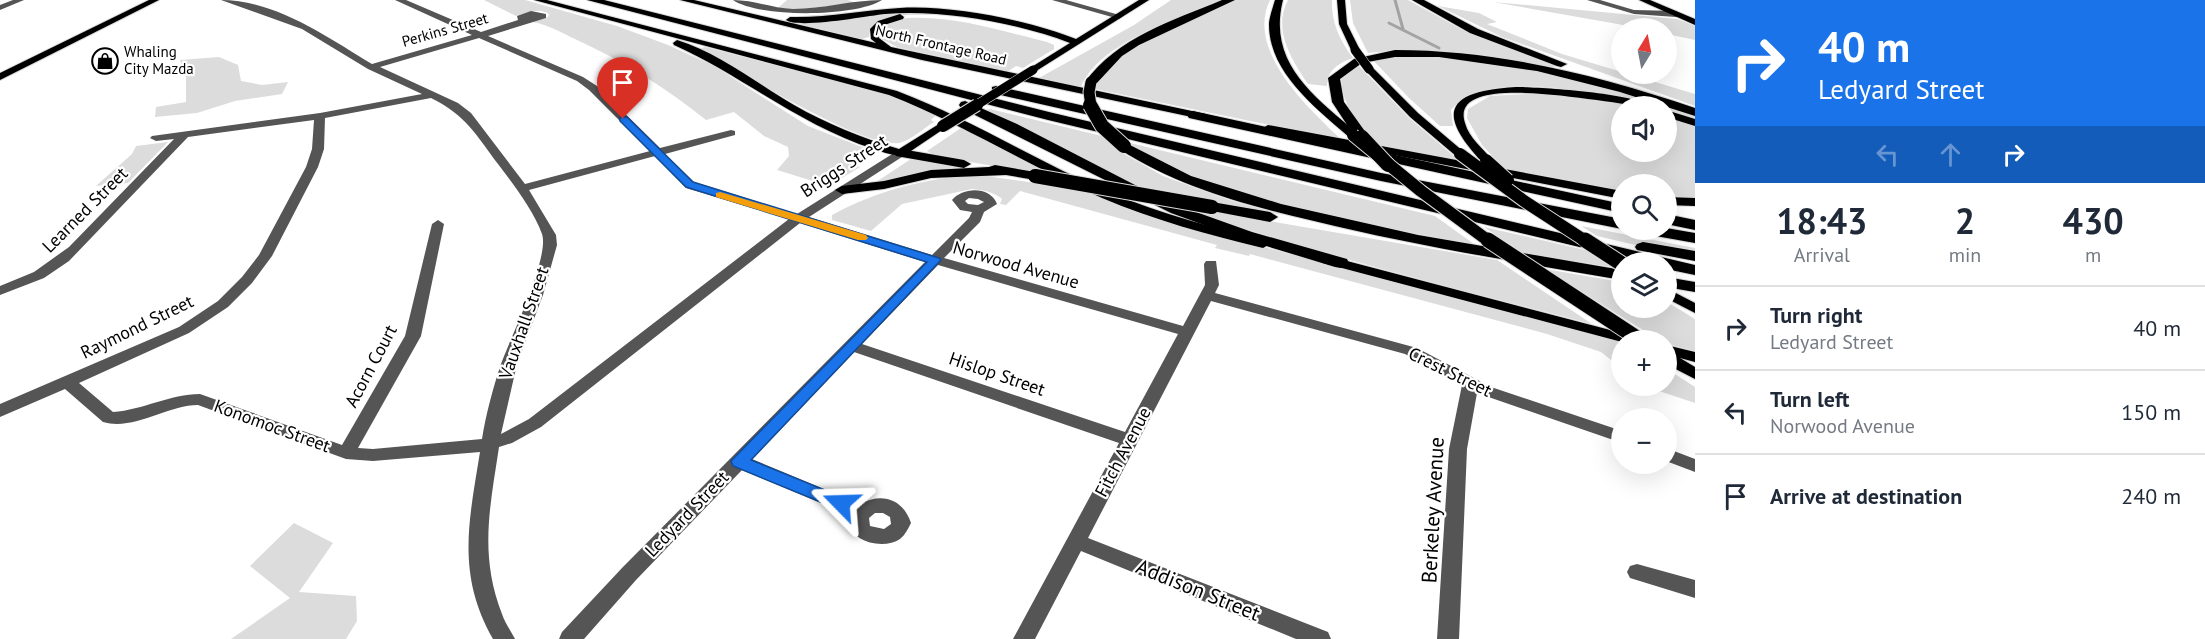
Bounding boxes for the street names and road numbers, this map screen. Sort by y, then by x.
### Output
street label: Perkins Street [400,8,490,51]
street label: North Frontage Road [874,20,1009,69]
street label: Briggs Street [796,129,892,202]
street label: Learned Street [37,162,132,257]
street label: Norwood Avenue [950,236,1082,294]
street label: Vauxhall Street [493,264,553,383]
street label: Raymond Street [77,289,197,364]
street label: Acorn Court [339,321,402,411]
street label: Crest Street [1405,342,1496,402]
street label: Hislop Street [946,346,1048,401]
street label: Konomoc Street [211,394,333,457]
street label: Fitch Avenue [1089,403,1156,501]
street label: Berkeley Avenue [1415,436,1450,584]
street label: Ledyard Street [640,466,733,562]
street label: Addison Street [1132,552,1264,627]

